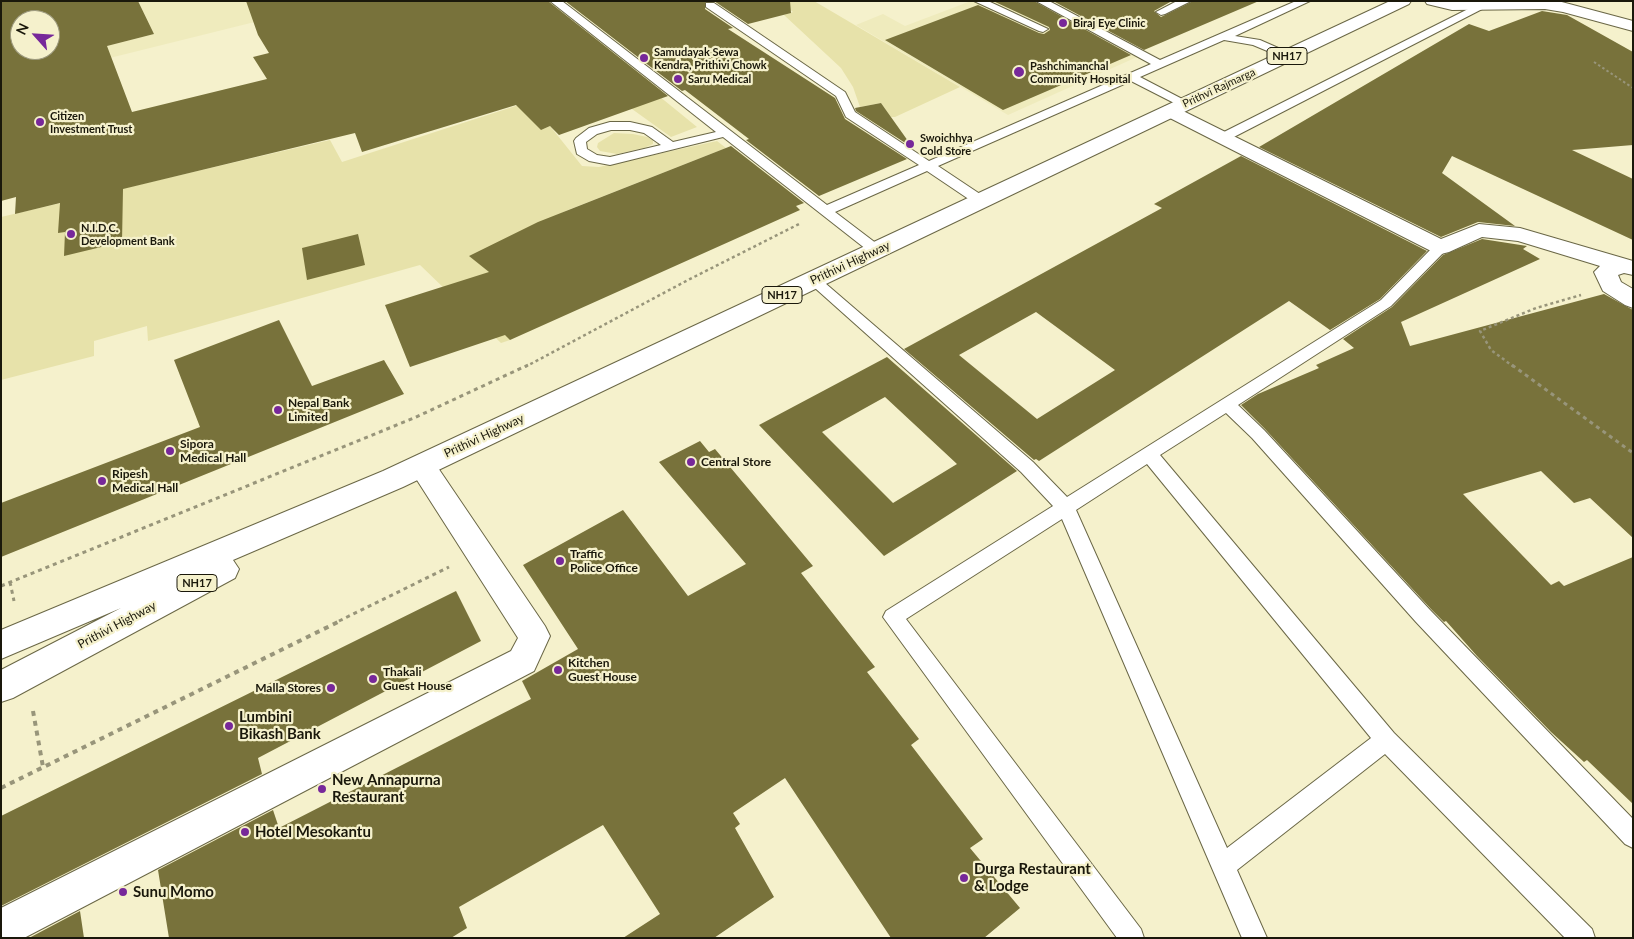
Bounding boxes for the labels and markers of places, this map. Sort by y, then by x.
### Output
place label: Biraj Eye Clinic [1073,16,1145,30]
marker: Biraj Eye Clinic [1057,17,1069,29]
place label: Samudayak Sewa Kendra, Prithivi Chowk [654,45,767,71]
marker: Samudayak Sewa Kendra, Prithivi Chowk [638,52,650,64]
place label: Pashchimanchal Community Hospital [1030,59,1131,85]
marker: Pashchimanchal Community Hospital [1012,65,1026,79]
place label: Saru Medical [688,72,751,86]
marker: Saru Medical [672,73,684,85]
place label: Citizen Investment Trust [50,109,132,135]
marker: Citizen Investment Trust [34,116,46,128]
place label: Swoichhya Cold Store [920,131,973,157]
marker: Swoichhya Cold Store [904,138,916,150]
place label: N.I.D.C. Development Bank [81,221,175,247]
marker: N.I.D.C. Development Bank [65,228,77,240]
place label: Nepal Bank Limited [288,396,349,424]
marker: Nepal Bank Limited [272,404,284,416]
place label: Sipora Medical Hall [180,437,246,465]
marker: Sipora Medical Hall [164,445,176,457]
place label: Central Store [701,455,771,469]
marker: Central Store [685,456,697,468]
place label: Ripesh Medical Hall [112,467,178,495]
marker: Ripesh Medical Hall [96,475,108,487]
place label: Traffic Police Office [570,547,638,575]
marker: Traffic Police Office [554,555,566,567]
place label: Kitchen Guest House [568,656,637,684]
marker: Kitchen Guest House [552,664,564,676]
place label: Thakali Guest House [383,665,452,693]
marker: Thakali Guest House [367,673,379,685]
place label: Malla Stores [255,681,321,695]
marker: Malla Stores [325,682,337,694]
place label: Lumbini Bikash Bank [239,708,321,743]
marker: Lumbini Bikash Bank [223,720,235,732]
place label: New Annapurna Restaurant [332,771,440,806]
marker: New Annapurna Restaurant [316,783,328,795]
place label: Hotel Mesokantu [255,823,371,841]
marker: Hotel Mesokantu [239,826,251,838]
place label: Durga Restaurant & Lodge [974,860,1091,895]
marker: Durga Restaurant & Lodge [958,872,970,884]
place label: Sunu Momo [133,883,214,901]
marker: Sunu Momo [117,886,129,898]

